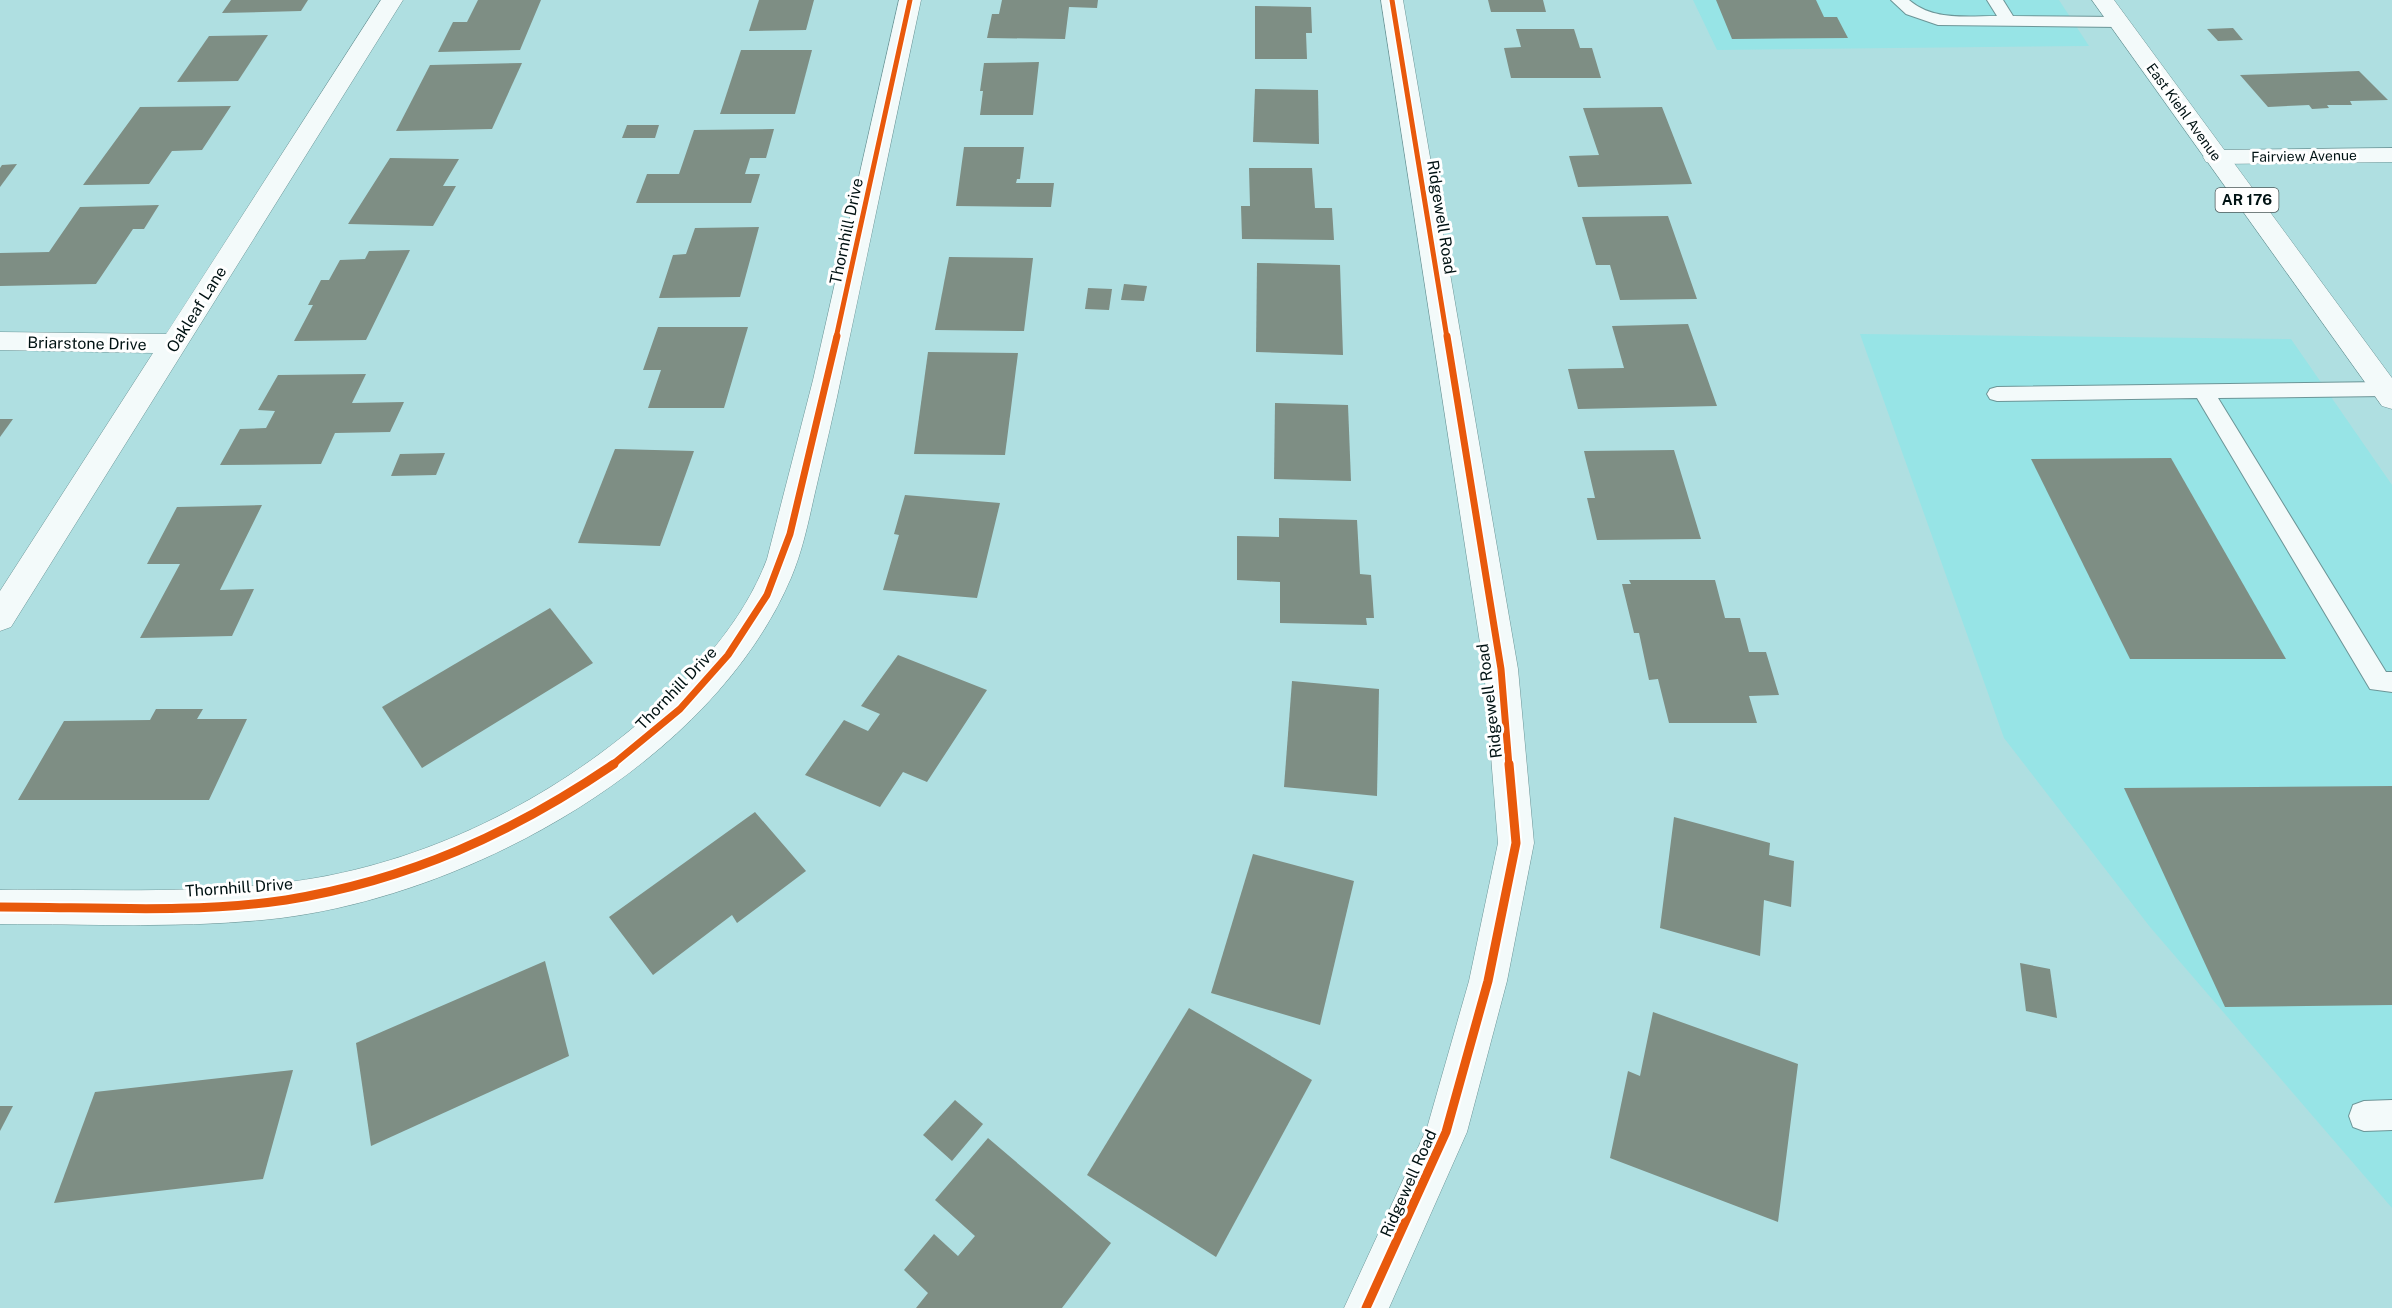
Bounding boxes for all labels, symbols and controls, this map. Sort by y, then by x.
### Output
street label: East Kiehl Avenue [2143,60,2225,164]
street label: Fairview Avenue [2251,147,2357,165]
street label: Ridgewell Road [1423,159,1460,276]
street label: Thornhill Drive [826,176,867,286]
road number: AR 176 [2216,188,2278,212]
street label: Oakleaf Lane [162,263,230,356]
street label: Briarstone Drive [27,333,147,354]
street label: Ridgewell Road [1473,642,1506,759]
street label: Thornhill Drive [632,643,721,734]
street label: Thornhill Drive [184,874,294,901]
street label: Ridgewell Road [1376,1127,1441,1240]

